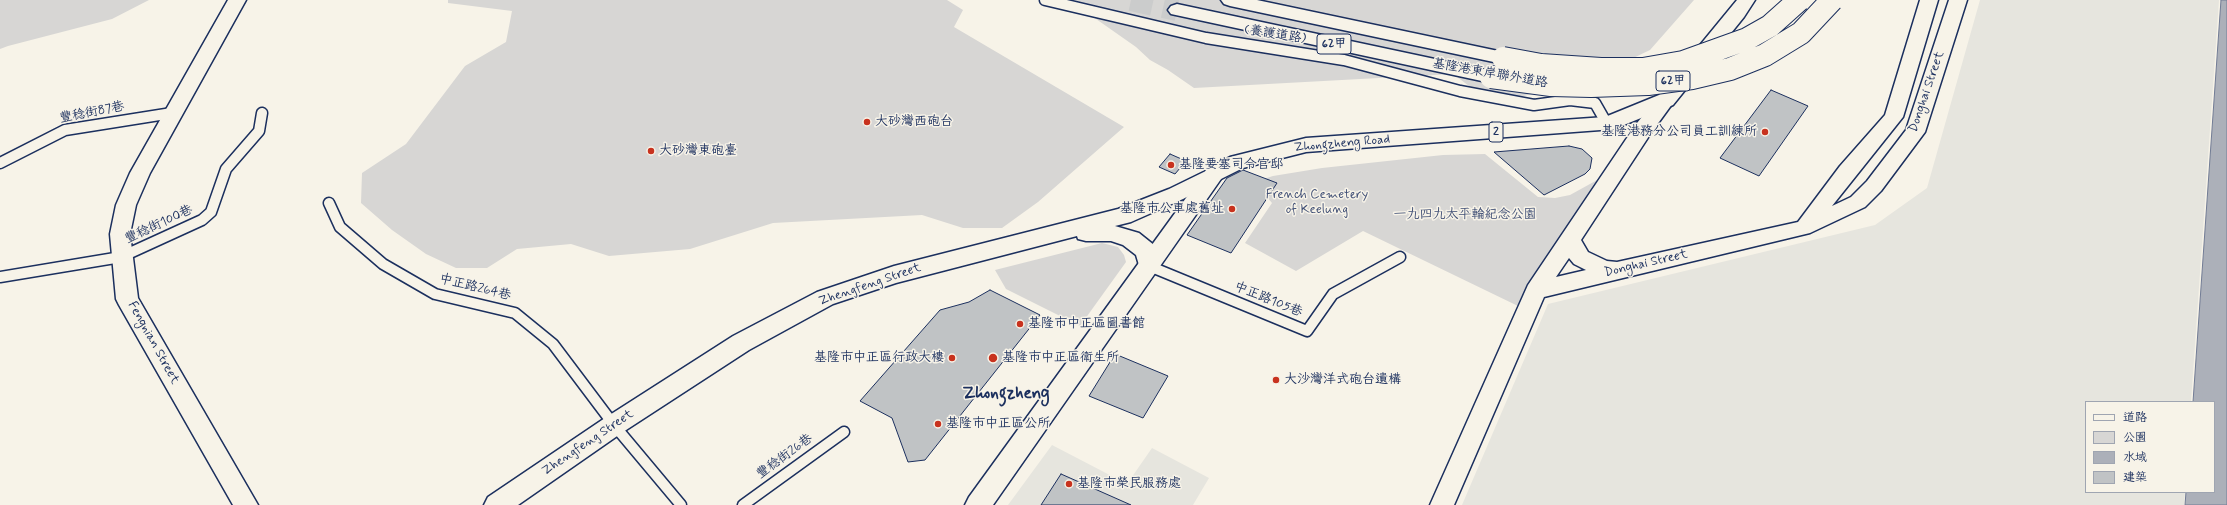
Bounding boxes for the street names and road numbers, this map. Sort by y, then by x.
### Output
street label: (養護道路) [1243,22,1307,48]
road number: 62甲 [1317,34,1351,54]
street label: Donghai Street [1906,49,1948,135]
street label: 基隆港東岸聯外道路 [1431,56,1549,92]
road number: 62甲 [1656,71,1690,91]
street label: 豐稔街87巷 [58,99,126,127]
road number: 2 [1489,122,1503,142]
street label: Zhongzheng Road [1293,132,1391,156]
street label: 豐稔街100巷 [123,202,195,248]
street label: Donghai Street [1603,247,1689,281]
street label: Zhengfeng Street [817,260,923,310]
street label: 中正路264巷 [438,272,512,304]
street label: 中正路105巷 [1231,279,1305,321]
street label: Fengnian Street [124,299,182,387]
street label: Zhengfeng Street [539,407,637,479]
street label: 豐稔街26巷 [754,431,816,483]

